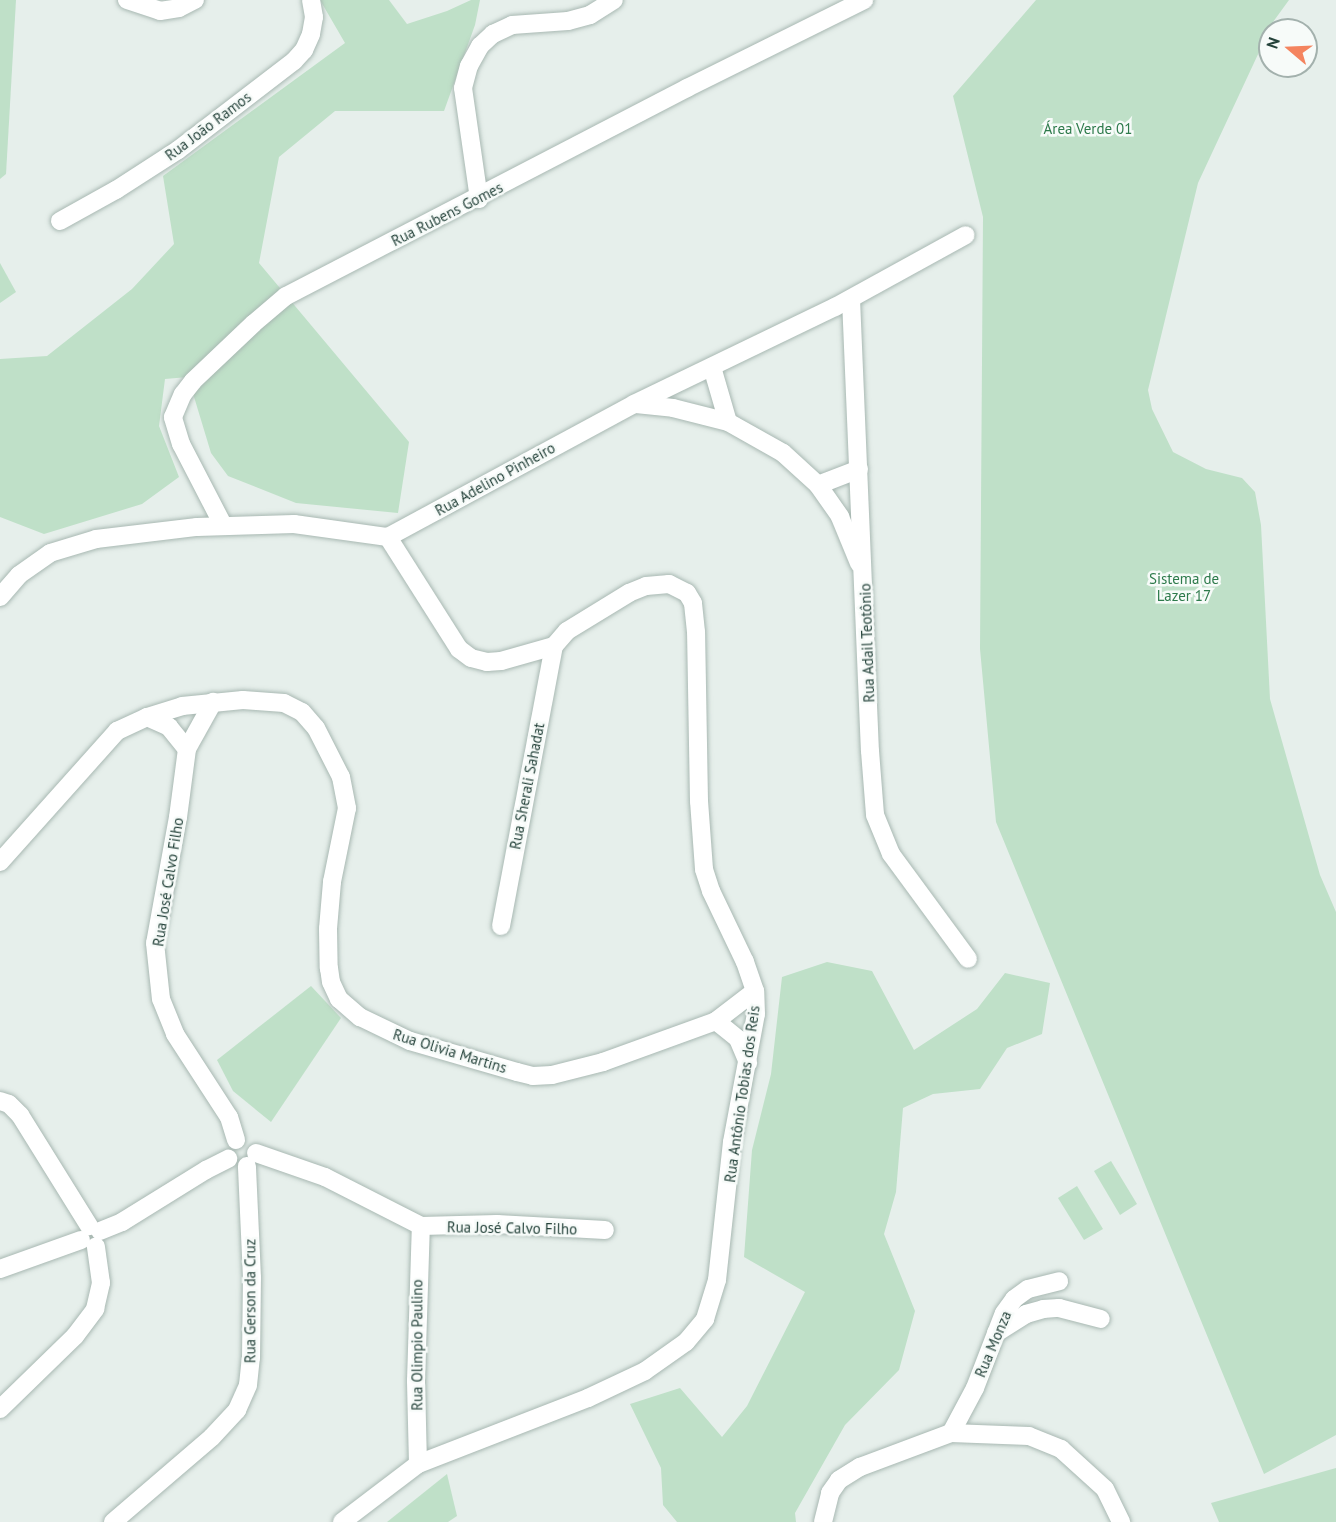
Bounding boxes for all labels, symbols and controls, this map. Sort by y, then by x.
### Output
north arrow [1258,18,1318,78]
text: N [1262,35,1284,51]
street label: Rua João Ramos [161,88,255,164]
park label: Área Verde 01 [1043,120,1133,138]
street label: Rua Rubens Gomes [388,178,506,250]
street label: Rua Adelino Pinheiro [432,438,558,520]
park label: Sistema de Lazer 17 [1149,569,1219,604]
street label: Rua Adail Teotônio [856,583,878,703]
street label: Rua Sherali Sahadat [506,721,548,851]
street label: Rua José Calvo Filho [149,816,187,948]
street label: Rua Antônio Tobias dos Reis [721,1004,763,1184]
street label: Rua Olivia Martins [391,1025,509,1077]
street label: Rua José Calvo Filho [447,1218,577,1238]
street label: Rua Gerson da Cruz [241,1239,259,1363]
street label: Rua Olimpio Paulino [408,1279,426,1411]
street label: Rua Monza [971,1308,1015,1380]

